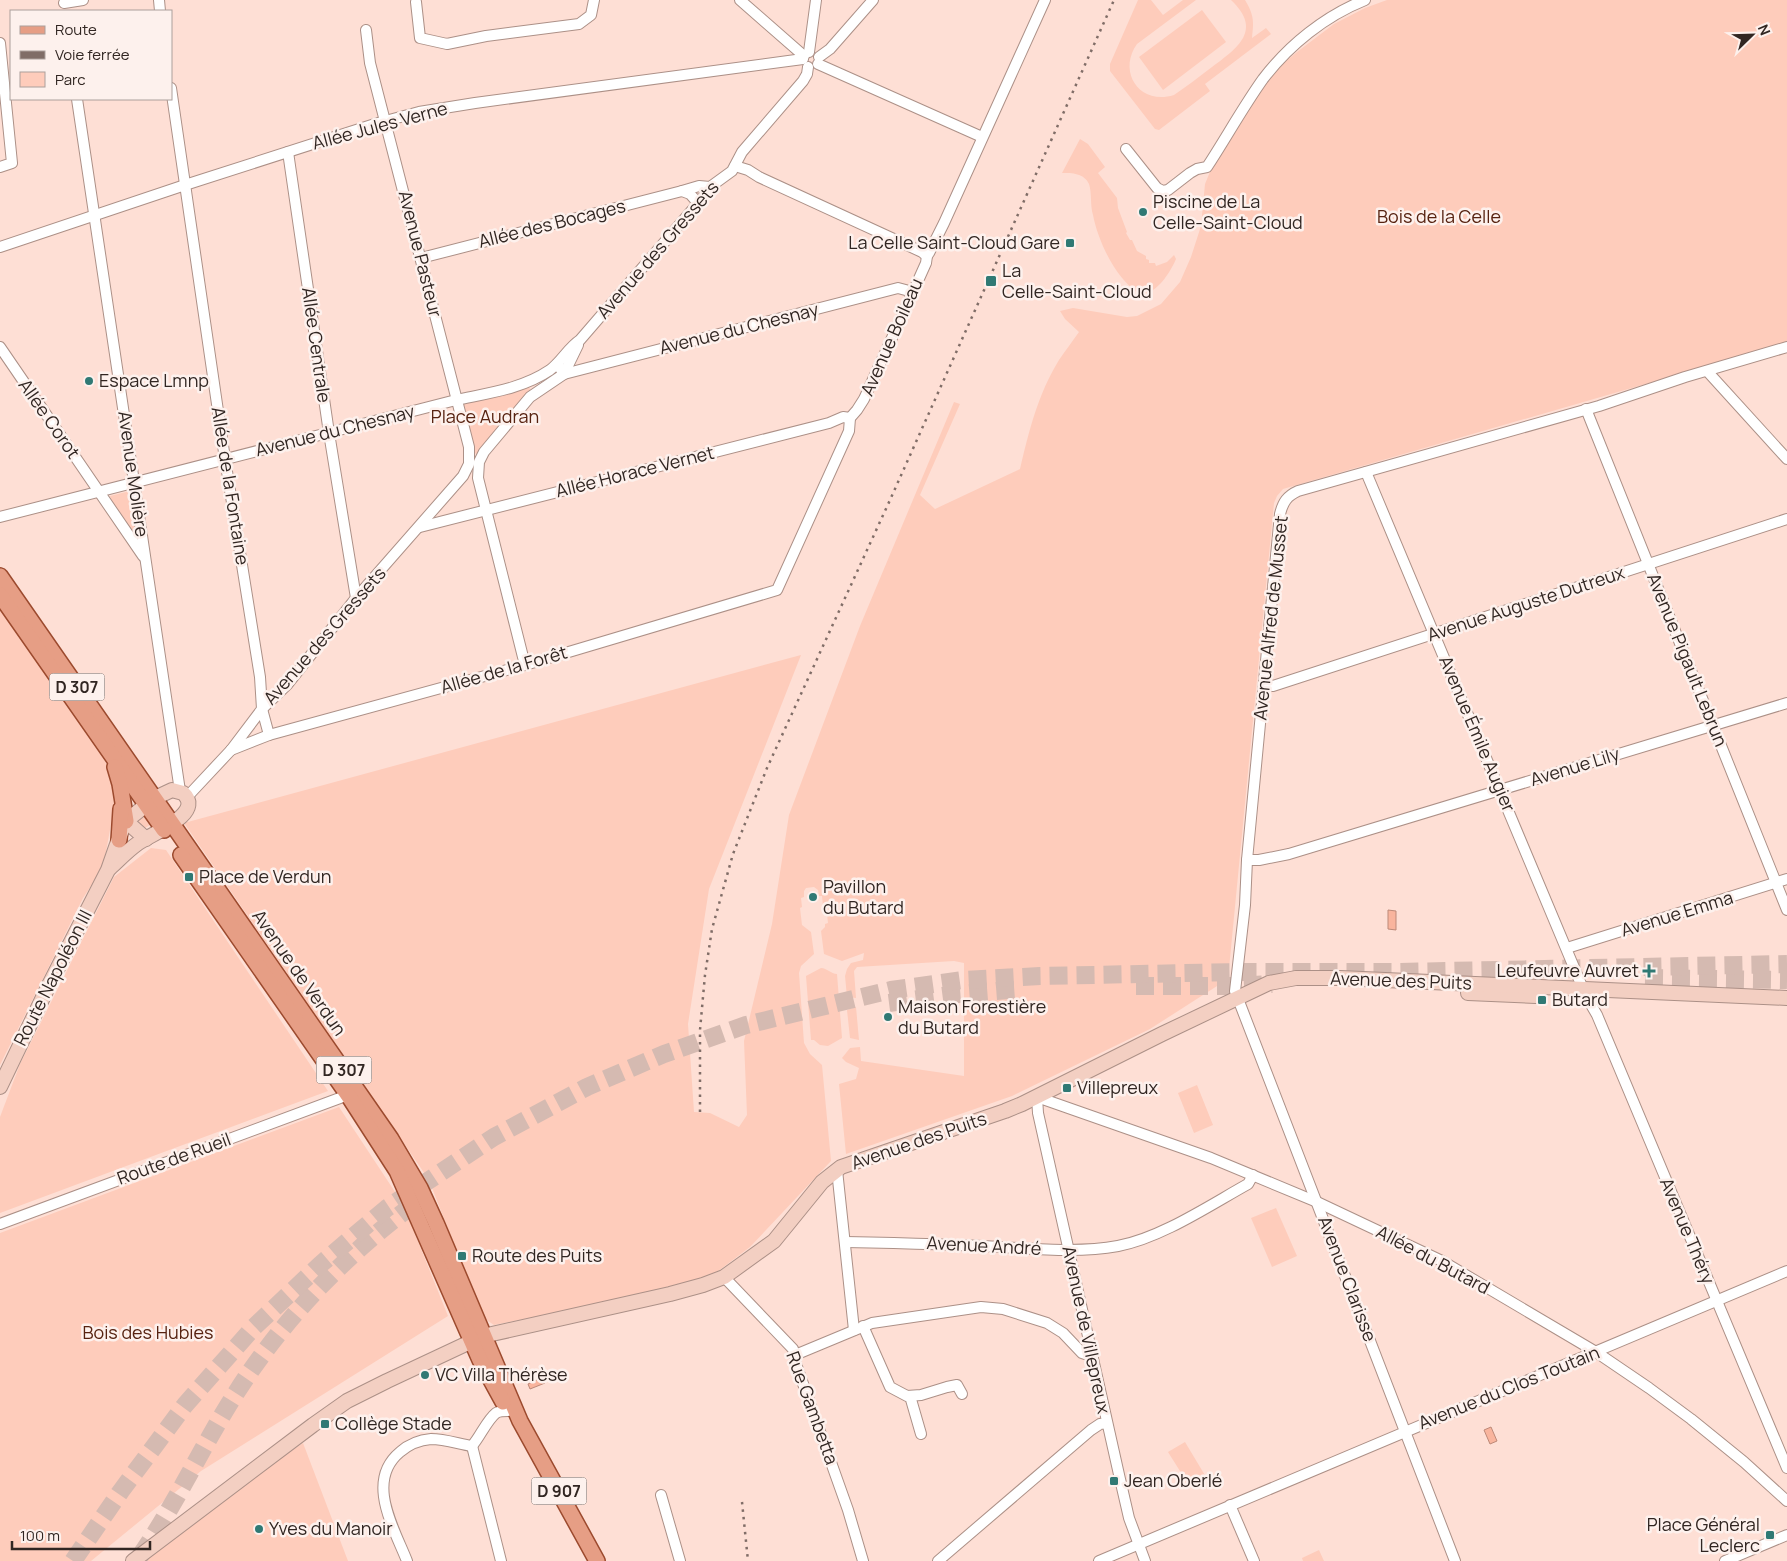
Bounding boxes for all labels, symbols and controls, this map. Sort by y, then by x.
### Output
legend [10,10,172,100]
north arrow [1727,10,1777,60]
text: Route [55,19,97,40]
text: N [1754,21,1775,38]
text: Voie ferrée [55,44,130,65]
text: Parc [55,69,86,90]
street label: Allée Jules Verne [309,95,450,155]
street label: Avenue des Gressets [591,175,724,323]
street label: Avenue Pasteur [394,188,448,320]
place label: Piscine de La Celle-Saint-Cloud [1153,189,1303,234]
street label: Allée des Bocages [476,193,628,253]
park label: Bois de la Celle [1377,204,1501,228]
marker: Piscine de La Celle-Saint-Cloud [1137,206,1149,218]
place label: La Celle Saint-Cloud Gare [848,230,1060,254]
marker: La Celle Saint-Cloud Gare [1064,237,1076,249]
place label: La Celle-Saint-Cloud [1002,258,1152,303]
street label: Avenue Boileau [854,274,928,399]
marker: La Celle-Saint-Cloud [984,274,998,288]
street label: Allée Centrale [297,286,337,404]
street label: Avenue du Chesnay [657,297,821,359]
place label: Espace Lmnp [99,368,209,392]
street label: Allée Corot [14,374,86,463]
marker: Espace Lmnp [83,375,95,387]
street label: Avenue du Chesnay [253,399,417,461]
park label: Place Audran [431,404,539,428]
street label: Allée de la Fontaine [207,405,255,567]
street label: Avenue Molière [113,409,155,538]
street label: Allée Horace Vernet [553,440,717,502]
street label: Avenue Alfred de Musset [1247,514,1293,721]
street label: Avenue Auguste Dutreux [1424,560,1628,646]
street label: Avenue des Gressets [258,561,391,709]
street label: Avenue Pigault Lebrun [1642,569,1734,750]
street label: Allée de la Forêt [438,639,570,699]
street label: Avenue Émile Augier [1434,652,1522,816]
road number: D 307 [50,674,104,700]
street label: Avenue Lily [1527,741,1623,791]
place label: Place de Verdun [199,864,331,888]
marker: Place de Verdun [183,871,195,883]
place label: Pavillon du Butard [823,874,904,919]
street label: Avenue Emma [1618,885,1736,941]
marker: Pavillon du Butard [807,891,819,903]
street label: Route Napoléon III [7,905,97,1050]
street label: Avenue de Verdun [247,905,352,1040]
place label: Leufeuvre Auvret [1497,958,1639,982]
marker: Leufeuvre Auvret [1643,965,1655,977]
street label: Avenue des Puits [1330,966,1472,994]
place label: Butard [1552,987,1608,1011]
place label: Maison Forestière du Butard [898,994,1046,1039]
marker: Butard [1536,994,1548,1006]
marker: Maison Forestière du Butard [882,1011,894,1023]
road number: D 307 [316,1056,372,1084]
place label: Villepreux [1077,1075,1159,1099]
marker: Villepreux [1061,1082,1073,1094]
street label: Avenue des Puits [848,1106,990,1174]
street label: Route de Rueil [113,1126,234,1190]
street label: Avenue Théry [1655,1174,1721,1288]
street label: Avenue Clarisse [1313,1213,1383,1345]
street label: Allée du Butard [1373,1219,1494,1299]
street label: Avenue André [926,1230,1042,1260]
place label: Route des Puits [472,1243,602,1267]
street label: Avenue de Villepreux [1057,1244,1117,1416]
marker: Route des Puits [456,1250,468,1262]
park label: Bois des Hubies [82,1320,214,1344]
street label: Avenue du Clos Toutain [1414,1340,1603,1434]
street label: Rue Gambetta [781,1348,845,1468]
place label: VC Villa Thérèse [435,1362,568,1386]
marker: VC Villa Thérèse [419,1369,431,1381]
place label: Collège Stade [335,1411,452,1435]
marker: Collège Stade [319,1418,331,1430]
place label: Jean Oberlé [1124,1468,1222,1492]
marker: Jean Oberlé [1108,1475,1120,1487]
road number: D 907 [532,1478,586,1504]
place label: Place Général Leclerc [1647,1512,1760,1557]
place label: Yves du Manoir [269,1516,393,1540]
scale bar [12,1518,150,1550]
marker: Yves du Manoir [253,1523,265,1535]
text: 100 m [20,1525,60,1546]
marker: Place Général Leclerc [1764,1529,1776,1541]

